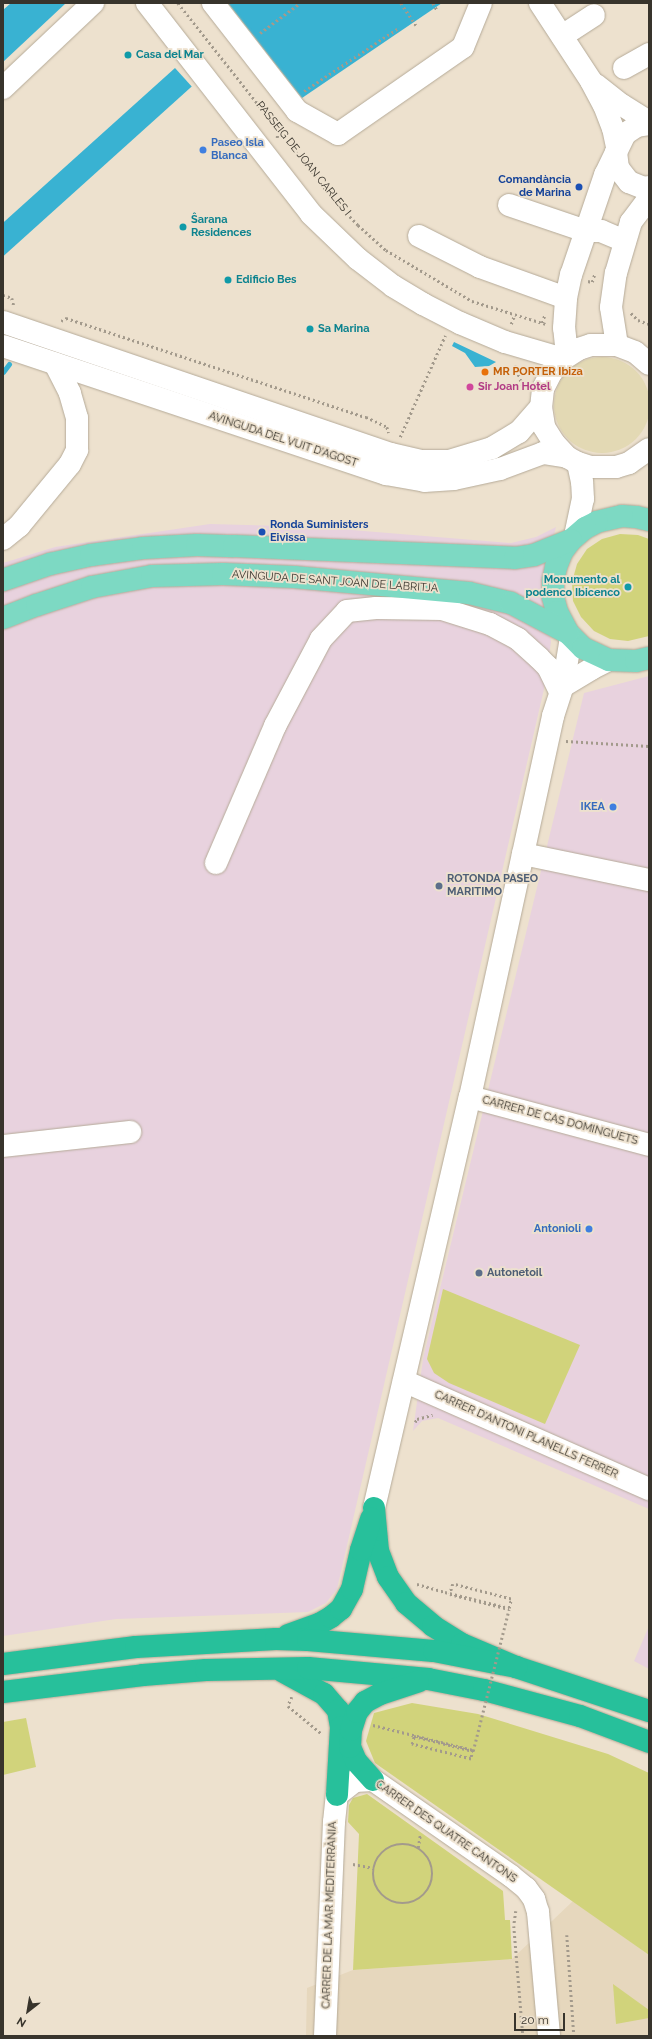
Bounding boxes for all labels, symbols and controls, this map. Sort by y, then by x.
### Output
place label: Casa del Mar [136,48,204,62]
marker: Casa del Mar [123,50,133,60]
street label: PASSEIG DE JOAN CARLES I [253,99,353,219]
place label: Paseo Isla Blanca [211,137,264,163]
marker: Paseo Isla Blanca [198,145,208,155]
place label: Comandància de Marina [498,174,571,200]
marker: Comandància de Marina [574,182,584,192]
place label: Ŝarana Residences [191,214,251,240]
marker: Ŝarana Residences [178,222,188,232]
place label: Edificio Bes [236,273,296,287]
marker: Edificio Bes [223,275,233,285]
place label: Sa Marina [318,322,369,336]
marker: Sa Marina [305,324,315,334]
place label: MR PORTER Ibiza [493,365,583,379]
marker: MR PORTER Ibiza [480,367,490,377]
place label: Sir Joan Hotel [478,380,551,394]
marker: Sir Joan Hotel [465,382,475,392]
street label: AVINGUDA DEL VUIT D'AGOST [206,409,360,471]
place label: Ronda Suministers Eivissa [270,519,368,545]
marker: Ronda Suministers Eivissa [257,527,267,537]
street label: AVINGUDA DE SANT JOAN DE LABRITJA [231,568,439,596]
place label: Monumento al podenco Ibicenco [525,574,620,600]
marker: Monumento al podenco Ibicenco [623,582,633,592]
place label: IKEA [580,800,605,814]
marker: IKEA [608,802,618,812]
place label: ROTONDA PASEO MARITIMO [447,873,538,899]
marker: ROTONDA PASEO MARITIMO [434,881,444,891]
street label: CARRER DE CAS DOMINGUETS [481,1094,639,1148]
place label: Antonioli [534,1222,581,1236]
marker: Antonioli [584,1224,594,1234]
place label: Autonetoil [487,1266,542,1280]
marker: Autonetoil [474,1268,484,1278]
street label: CARRER D'ANTONI PLANELLS FERRER [432,1388,620,1482]
street label: CARRER DES QUATRE CANTONS [373,1778,519,1886]
street label: CARRER DE LA MAR MEDITERRÀNIA [320,1821,340,2009]
north arrow [8,1991,48,2031]
scale bar [516,2005,567,2031]
text: 20 m [521,2013,549,2027]
text: N [15,2014,29,2029]

